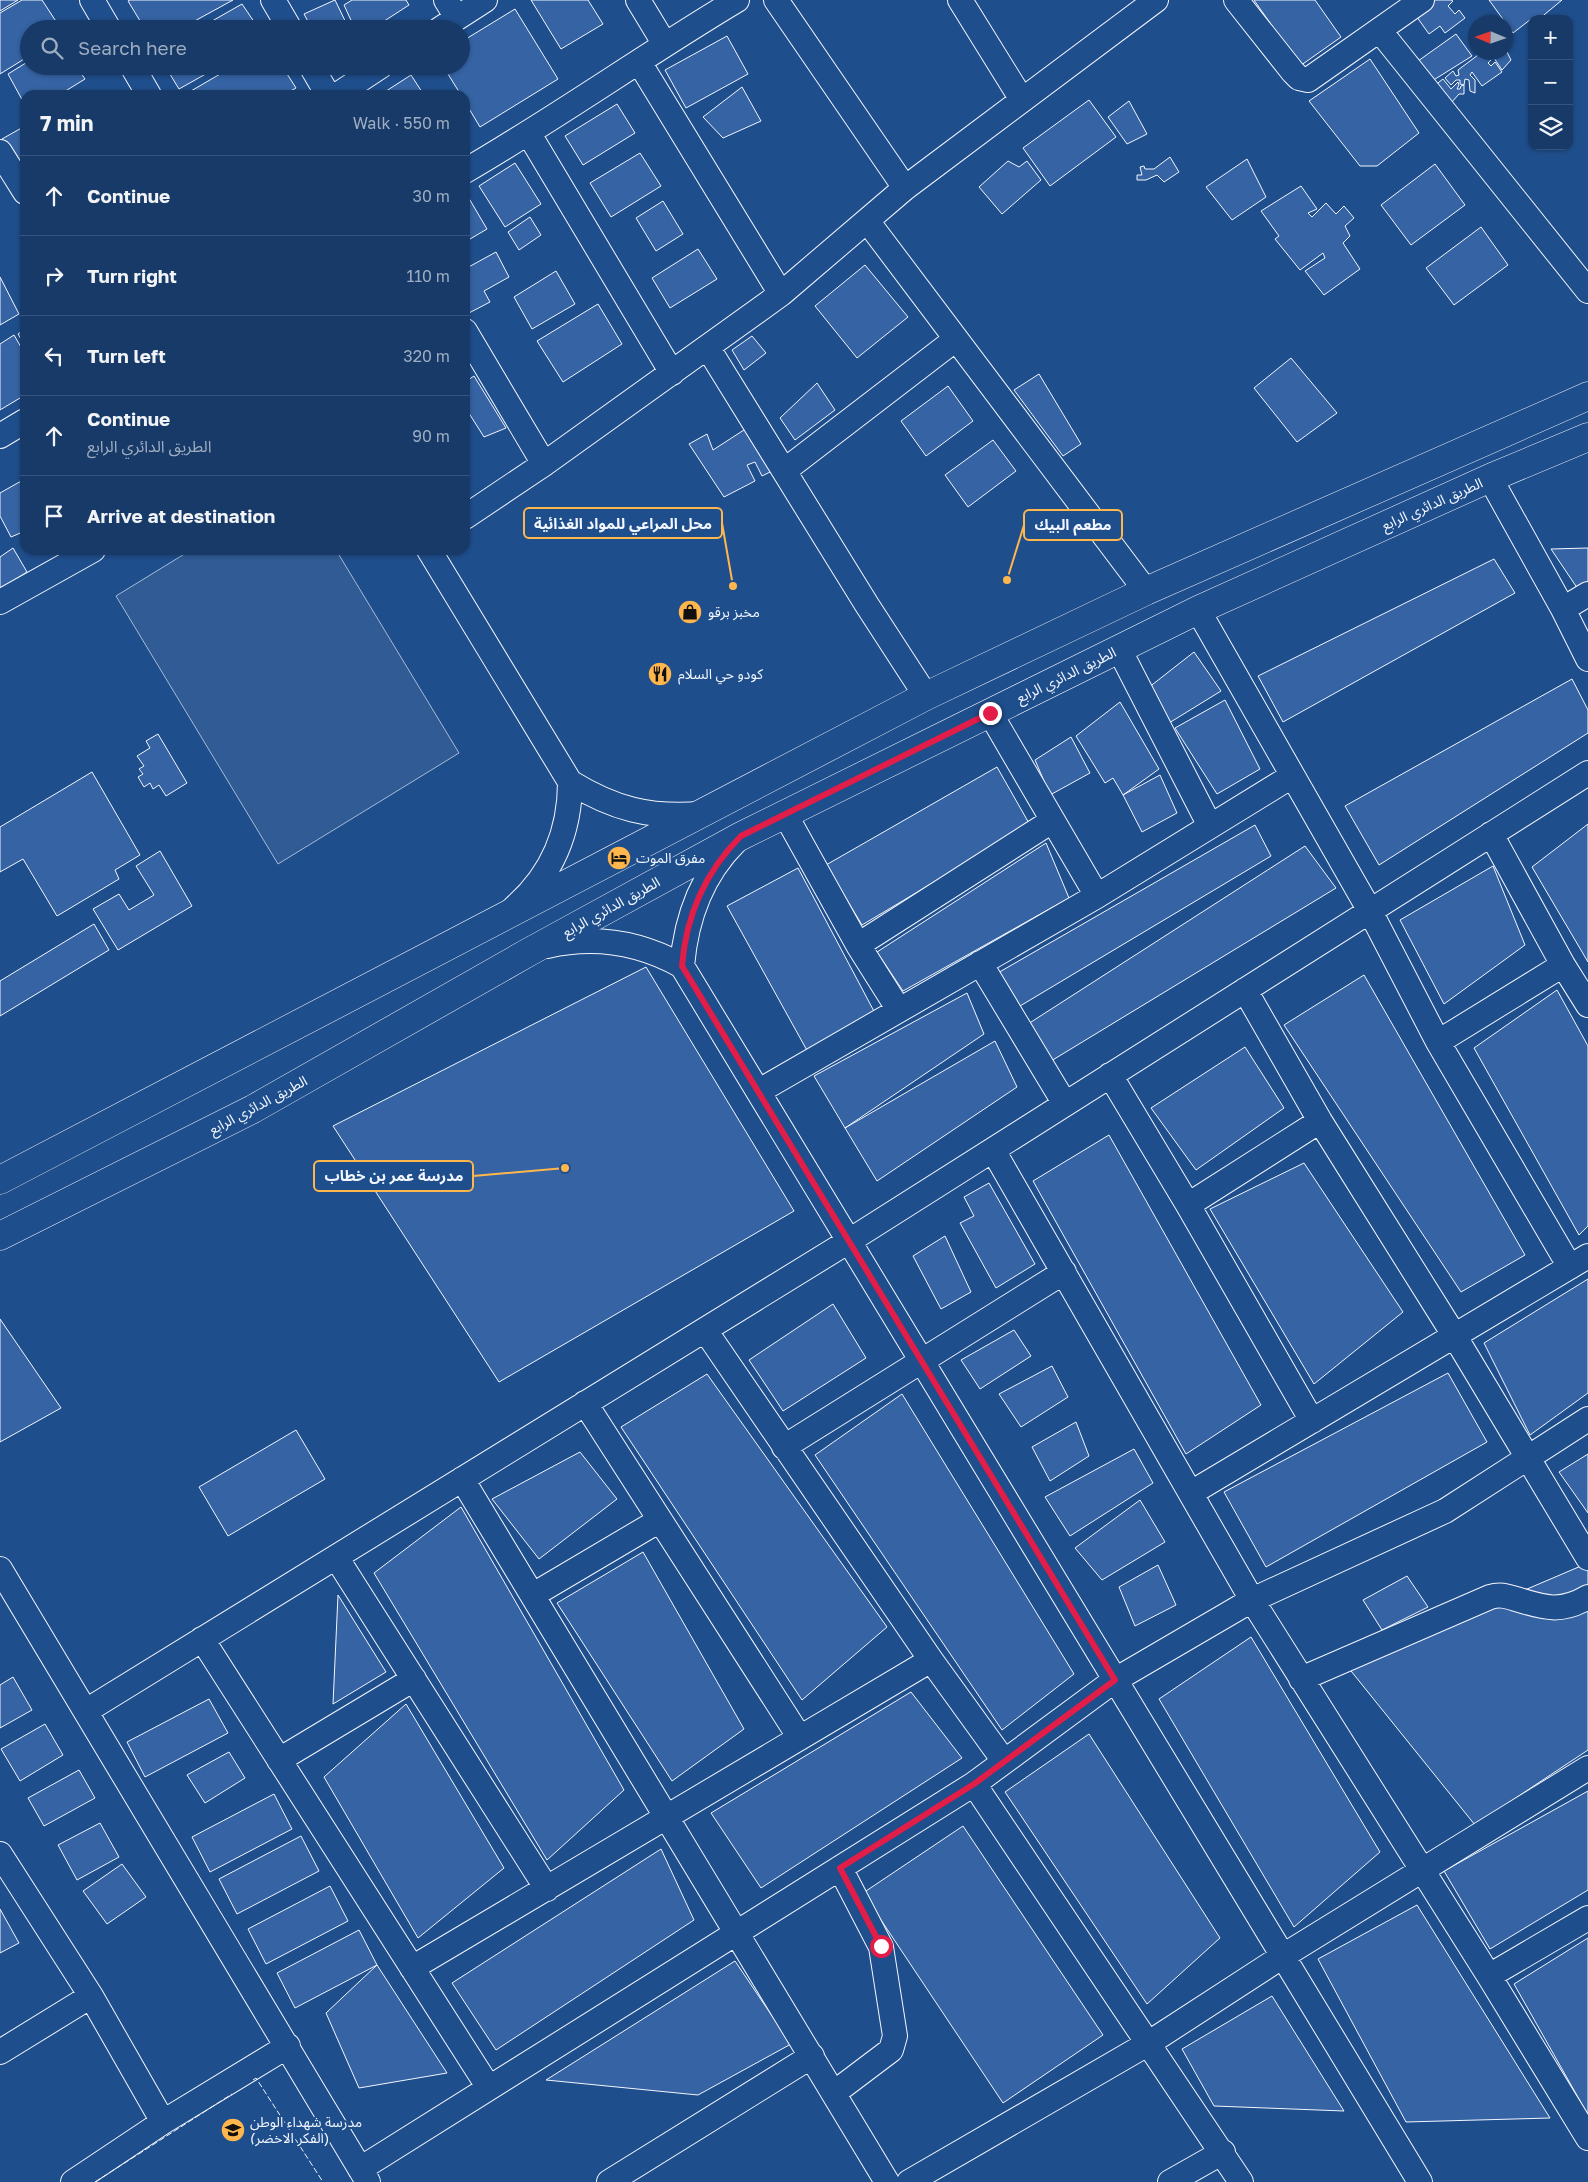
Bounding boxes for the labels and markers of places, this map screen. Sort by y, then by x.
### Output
callout: محل المراعي للمواد الغذائية [524,508,722,538]
callout: مطعم البيك [1024,510,1122,540]
shop icon: مخبز برقو [677,599,703,625]
place label: مخبز برقو [708,603,760,621]
restaurant icon: كودو حي السلام [647,661,673,687]
place label: كودو حي السلام [678,665,763,685]
hotel icon: مفرق الموت [606,845,632,871]
place label: مفرق الموت [636,849,705,867]
callout: مدرسة عمر بن خطاب [314,1161,473,1191]
place label: مدرسة شهداء الوطن (الفكر الاخضر) [250,2113,362,2147]
school or university icon: مدرسة شهداء الوطن (الفكر الاخضر) [220,2117,246,2143]

